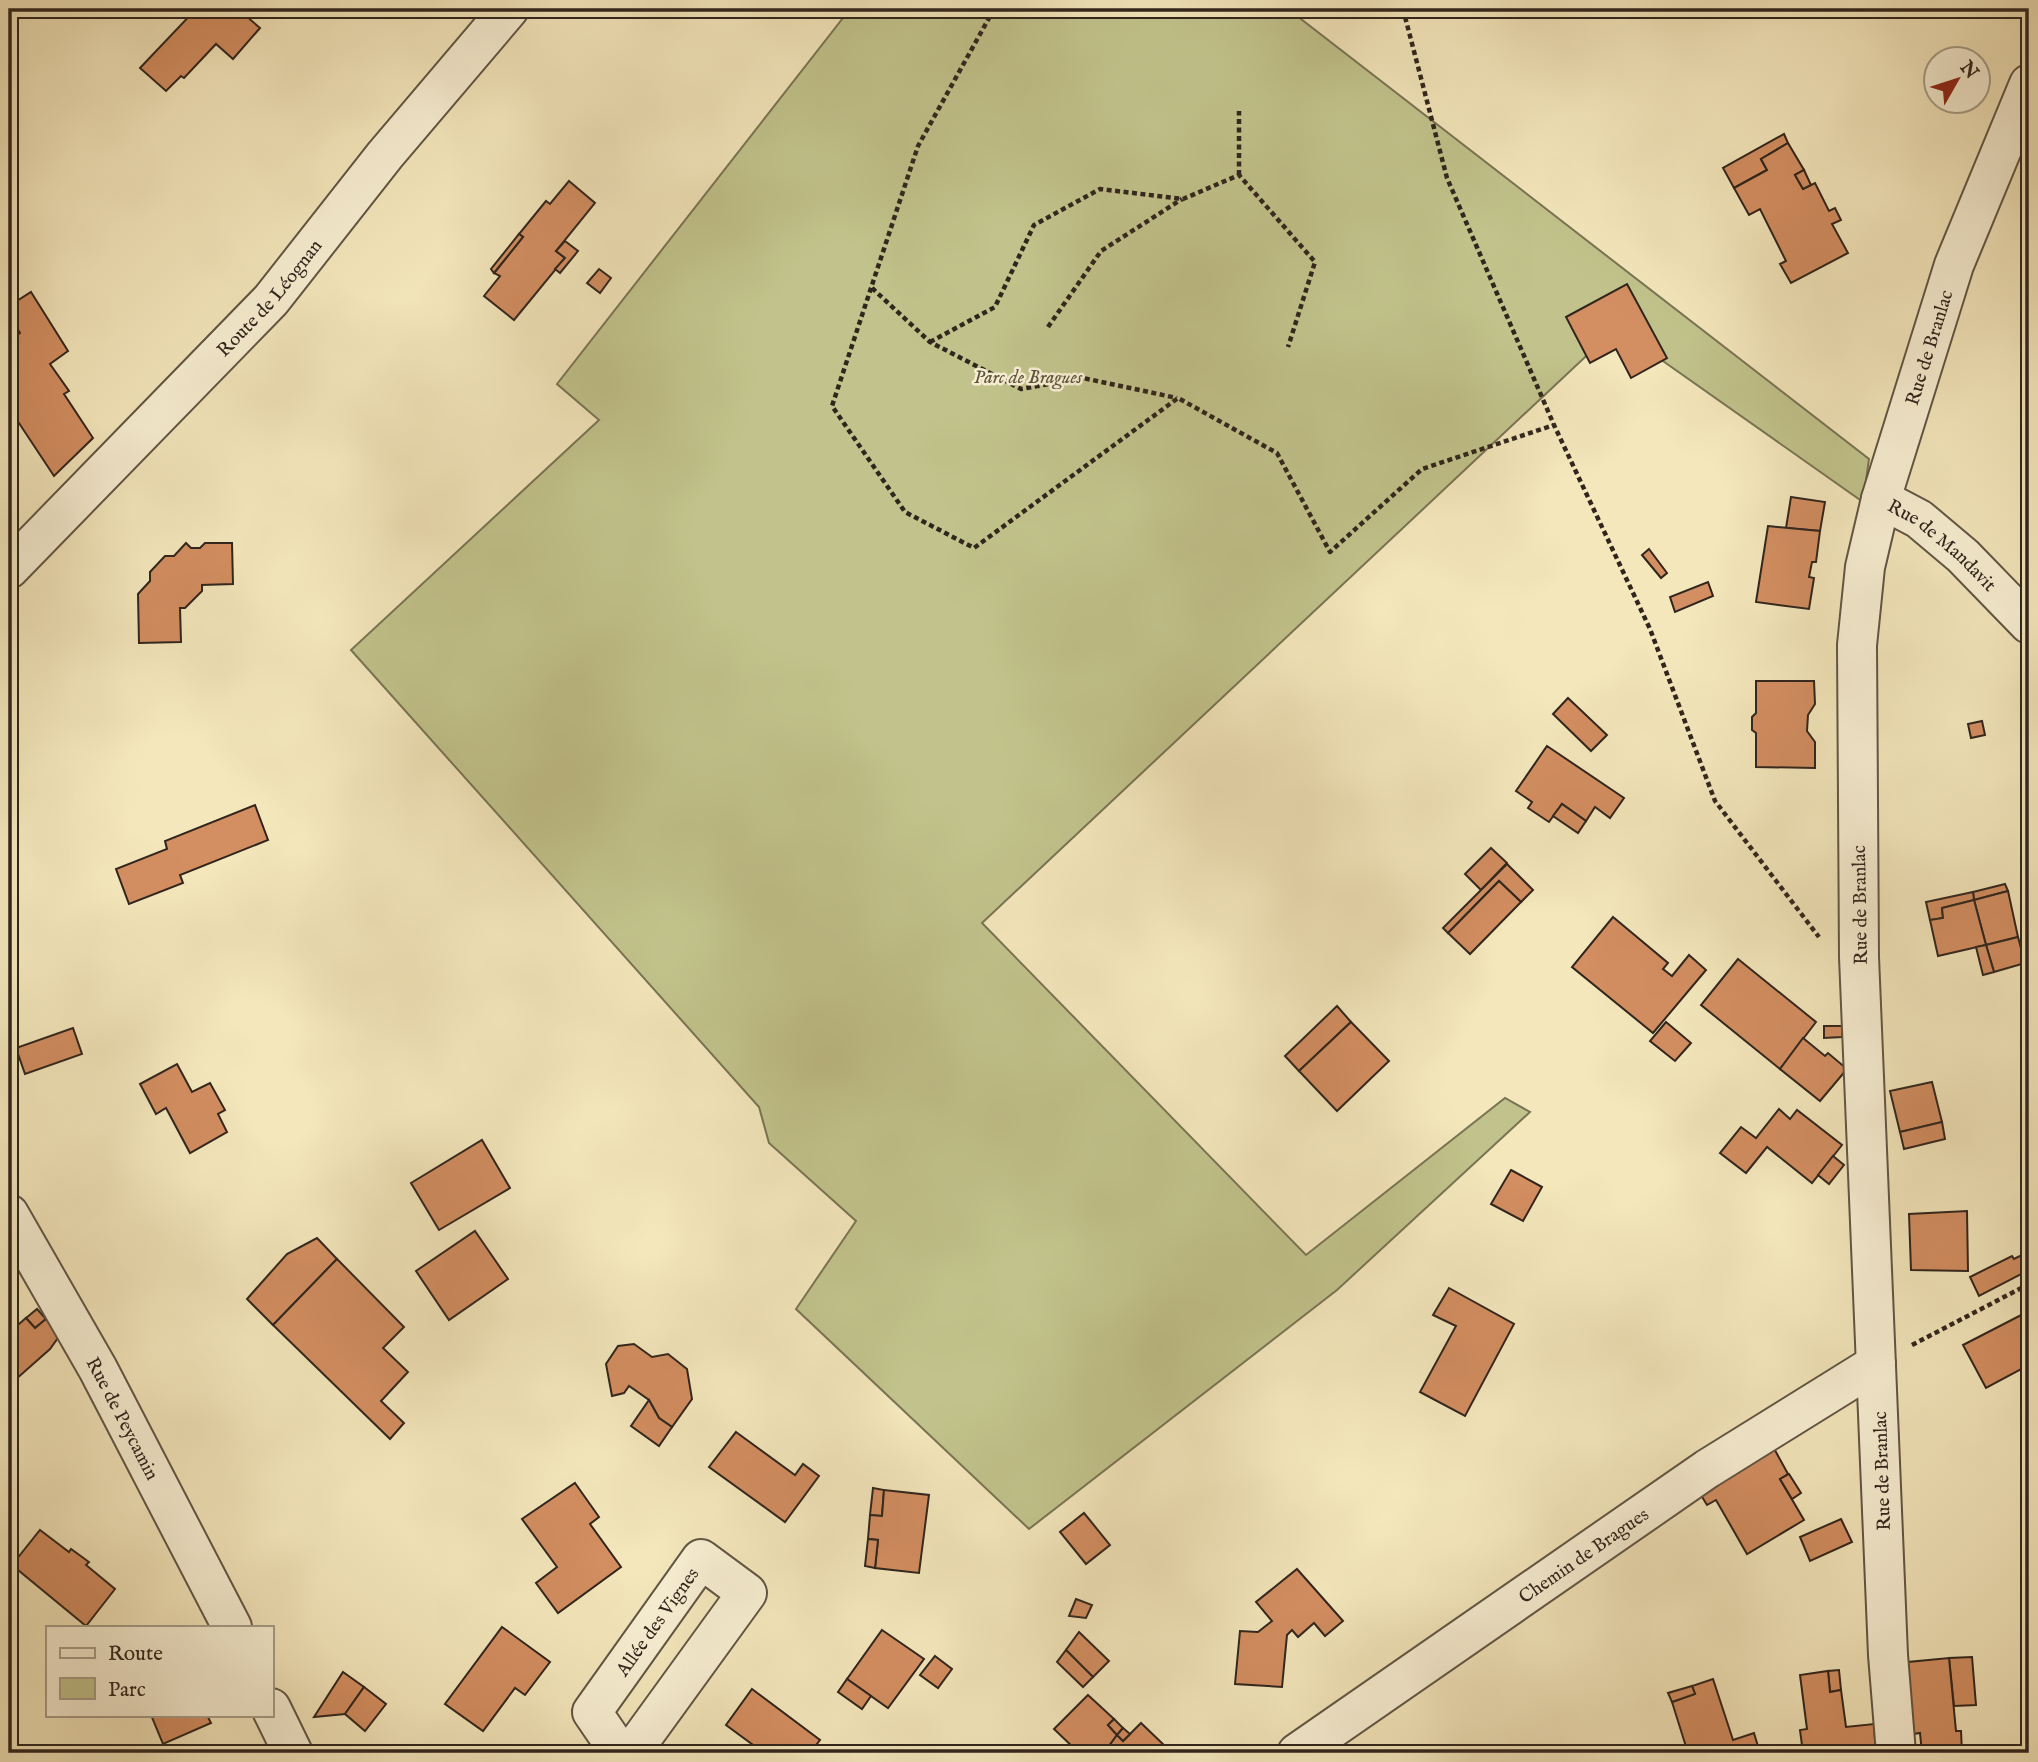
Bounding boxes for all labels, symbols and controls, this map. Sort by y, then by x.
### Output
north arrow [1923,46,1993,116]
text: N [1954,56,1984,85]
street label: Route de Léognan [212,235,328,363]
street label: Rue de Branlac [1901,287,1959,409]
park label: Parc de Bragues [974,366,1083,390]
street label: Rue de Mandavit [1883,495,2001,598]
street label: Rue de Branlac [1848,845,1874,965]
street label: Rue de Peycamin [80,1353,163,1484]
street label: Rue de Branlac [1869,1411,1897,1531]
street label: Chemin de Bragues [1515,1503,1654,1610]
street label: Allée des Vignes [611,1563,705,1682]
legend [46,1626,273,1716]
text: Route [108,1641,163,1668]
text: Parc [108,1677,146,1704]

